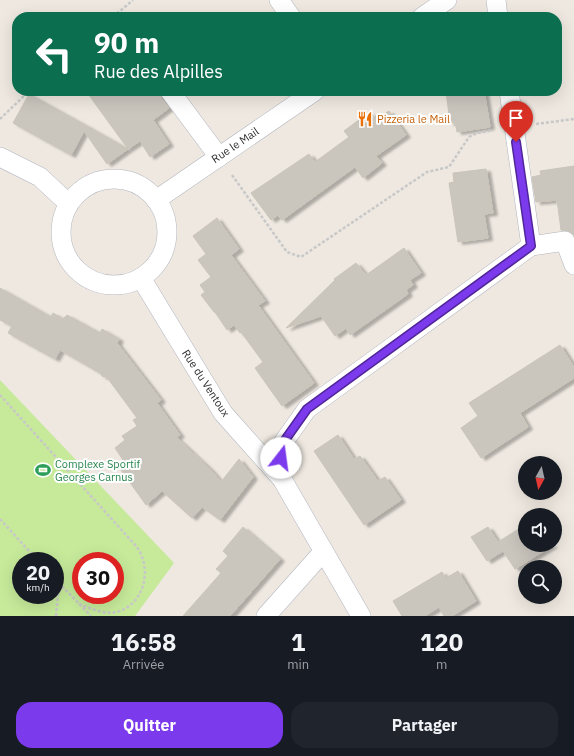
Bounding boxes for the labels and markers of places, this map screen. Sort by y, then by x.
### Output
pin [499,101,533,142]
restaurant icon: Pizzeria le Mail [356,110,374,128]
place label: Pizzeria le Mail [377,112,450,126]
place label: Complexe Sportif Georges Carnus [55,457,141,484]
sports icon: Complexe Sportif Georges Carnus [34,461,52,479]

